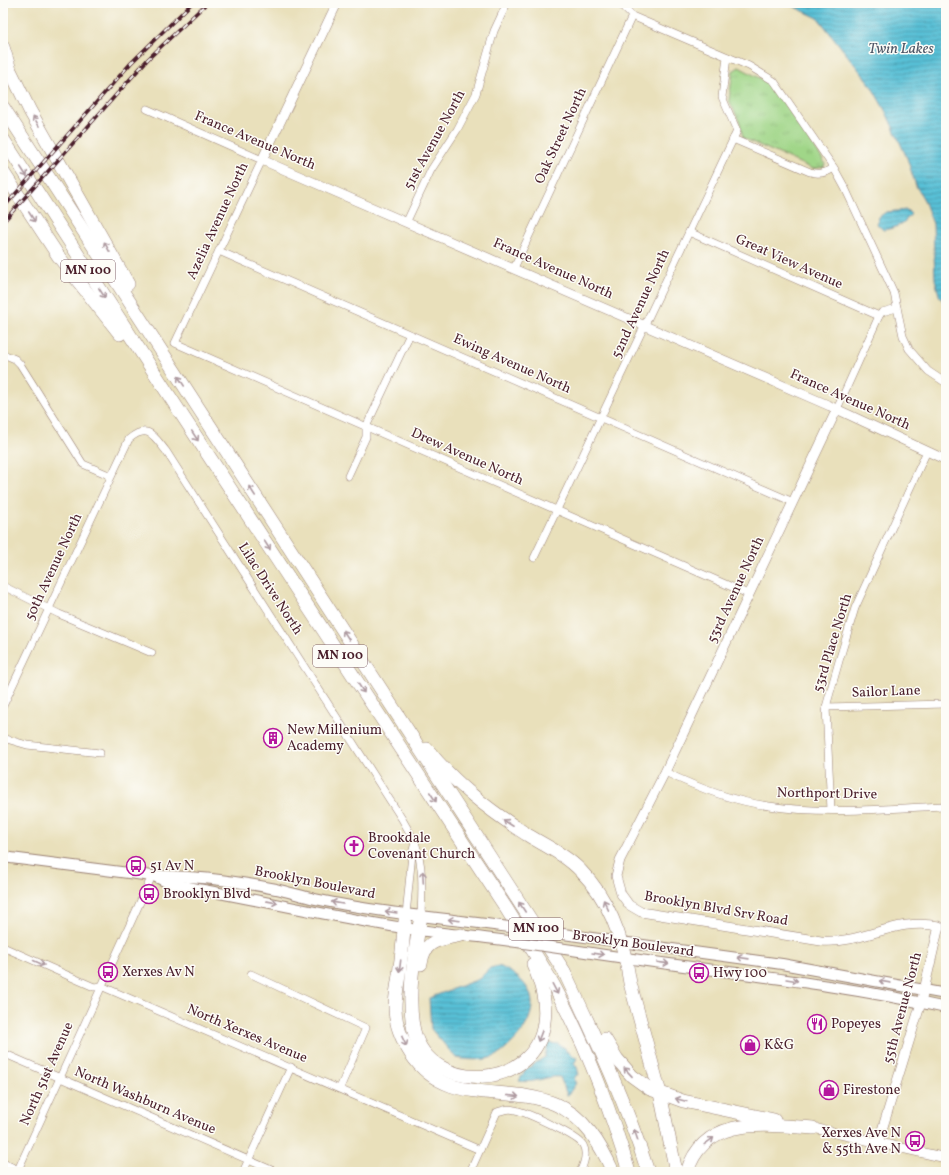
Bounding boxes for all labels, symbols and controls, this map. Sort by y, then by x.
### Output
water label: Twin Lakes [868,39,934,60]
street label: Oak Street North [530,85,592,187]
street label: 51st Avenue North [400,87,470,193]
street label: France Avenue North [192,107,318,175]
one-way arrow [32,115,40,127]
street label: Azelia Avenue North [183,159,253,283]
one-way arrow [20,166,28,177]
one-way arrow [28,211,36,222]
street label: Great View Avenue [732,230,846,294]
street label: France Avenue North [490,234,616,304]
one-way arrow [102,241,110,253]
street label: 52nd Avenue North [607,246,675,362]
road number: MN 100 [61,260,115,282]
one-way arrow [98,287,106,298]
street label: Ewing Avenue North [450,329,574,399]
street label: France Avenue North [787,365,913,435]
one-way arrow [177,376,186,387]
street label: Drew Avenue North [408,424,526,490]
one-way arrow [191,430,199,441]
one-way arrow [248,485,256,496]
street label: 50th Avenue North [21,510,87,624]
street label: 53rd Avenue North [703,533,769,647]
street label: Lilac Drive North [233,539,307,639]
one-way arrow [263,539,271,551]
street label: 53rd Place North [809,591,857,695]
one-way arrow [341,629,349,641]
road number: MN 100 [313,645,367,667]
street label: Sailor Lane [851,681,921,703]
one-way arrow [357,683,365,694]
place label: New Millenium Academy [287,721,382,756]
building icon: New Millenium Academy [262,727,284,749]
street label: Northport Drive [777,784,878,804]
one-way arrow [429,791,437,803]
one-way arrow [503,818,514,827]
place label: Brookdale Covenant Church [368,829,475,864]
church icon: Brookdale Covenant Church [343,835,365,857]
bus stop icon: 51 Av N [125,855,147,877]
place label: 51 Av N [150,857,194,876]
street label: Brooklyn Boulevard [253,862,377,904]
one-way arrow [419,871,426,884]
bus stop icon: Brooklyn Blvd [138,883,160,905]
place label: Brooklyn Blvd [163,885,251,904]
street label: Brooklyn Blvd Srv Road [643,887,790,931]
one-way arrow [265,899,278,907]
one-way arrow [331,899,344,907]
one-way arrow [602,899,609,911]
one-way arrow [518,902,526,913]
one-way arrow [385,908,398,916]
one-way arrow [448,916,461,924]
road number: MN 100 [509,918,563,940]
street label: Brooklyn Boulevard [571,926,695,962]
one-way arrow [591,950,604,958]
street label: 55th Avenue North [879,950,927,1066]
one-way arrow [737,954,750,962]
one-way arrow [397,959,404,972]
one-way arrow [656,959,669,967]
one-way arrow [32,960,44,967]
bus stop icon: Xerxes Av N [97,961,119,983]
bus stop icon: Hwy 100 [688,962,710,984]
place label: Xerxes Av N [122,963,195,982]
place label: Hwy 100 [713,964,767,983]
one-way arrow [785,976,798,984]
one-way arrow [879,978,892,986]
one-way arrow [552,983,560,995]
street label: North Xerxes Avenue [184,1000,310,1068]
restaurant icon: Popeyes [806,1013,828,1035]
place label: Popeyes [831,1015,881,1034]
street label: North 51st Avenue [16,1019,78,1129]
one-way arrow [536,1030,544,1042]
one-way arrow [401,1034,408,1046]
shop icon: K&G [739,1034,761,1056]
place label: K&G [764,1036,794,1055]
street label: North Washburn Avenue [71,1063,219,1140]
one-way arrow [624,1067,633,1077]
shop icon: Firestone [818,1079,840,1101]
place label: Firestone [843,1081,901,1100]
one-way arrow [506,1092,519,1100]
one-way arrow [675,1096,688,1103]
place label: Xerxes Ave N & 55th Ave N [821,1124,901,1159]
one-way arrow [632,1129,639,1142]
bus stop icon: Xerxes Ave N & 55th Ave N [904,1130,926,1152]
one-way arrow [703,1136,714,1145]

